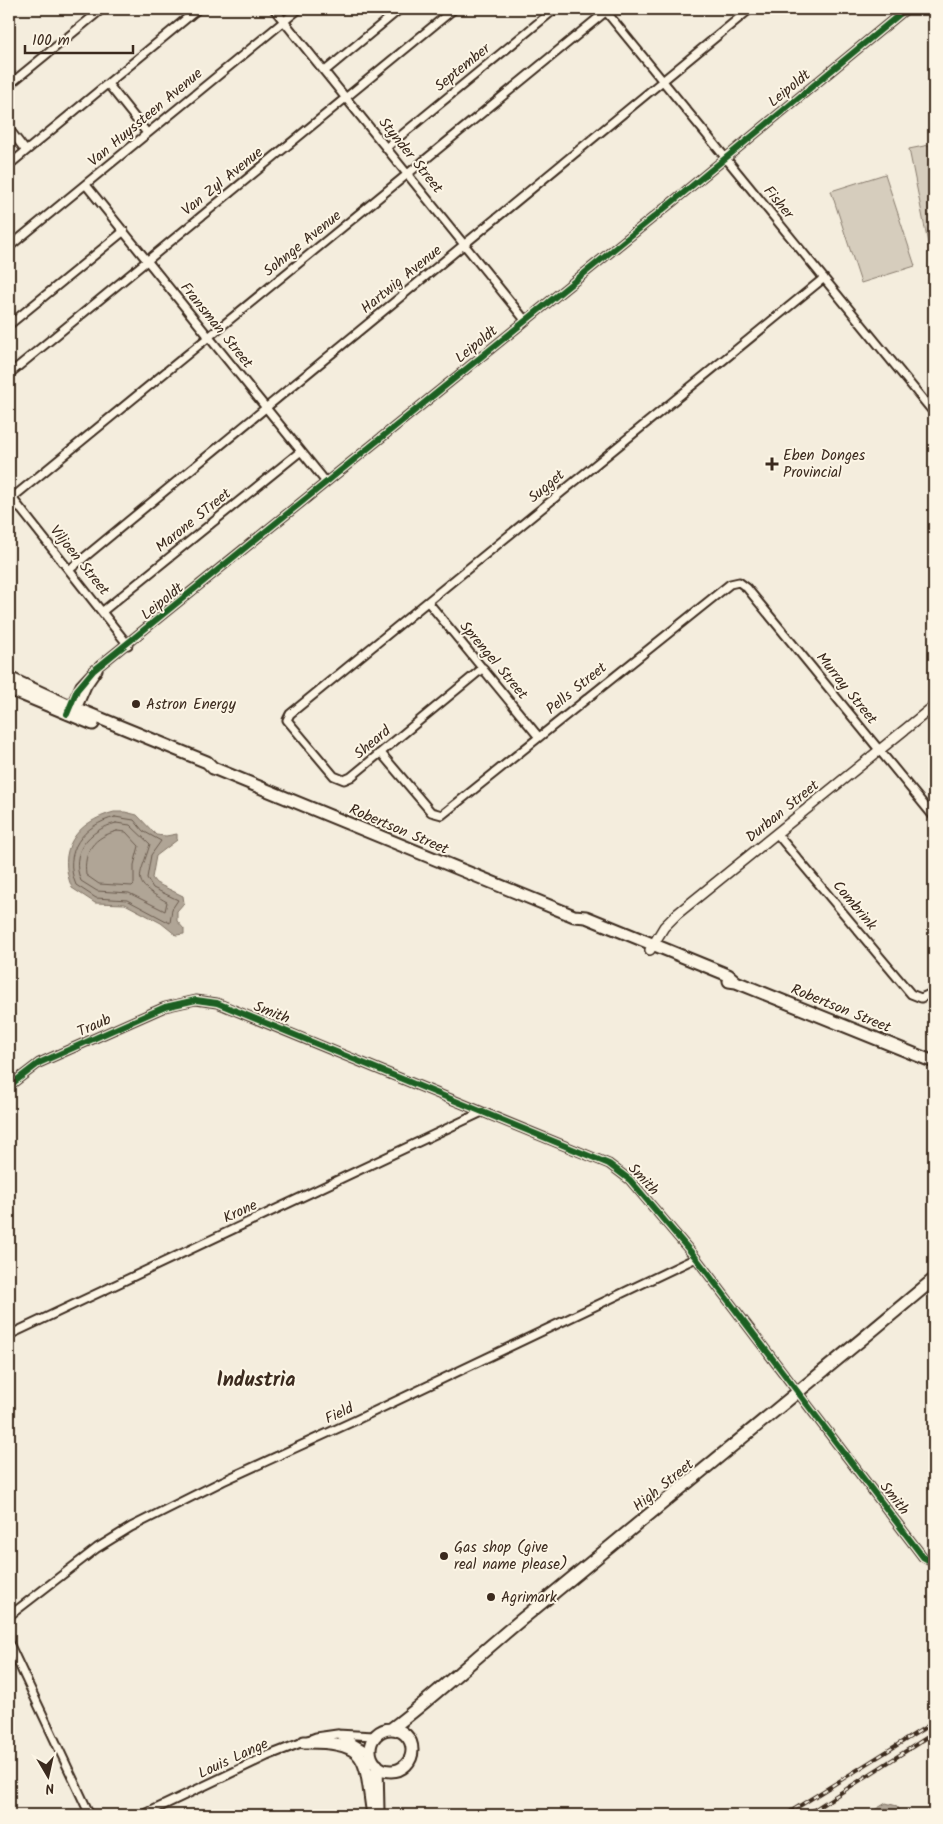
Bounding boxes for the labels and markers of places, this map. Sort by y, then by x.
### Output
place label: Eben Donges Provincial [783,444,866,485]
marker: Eben Donges Provincial [765,457,779,471]
place label: Astron Energy [146,693,237,717]
marker: Astron Energy [130,698,142,710]
place label: Gas shop (give real name please) [454,1536,568,1577]
marker: Gas shop (give real name please) [438,1550,450,1562]
place label: Agrimark [501,1586,558,1610]
marker: Agrimark [485,1591,497,1603]

